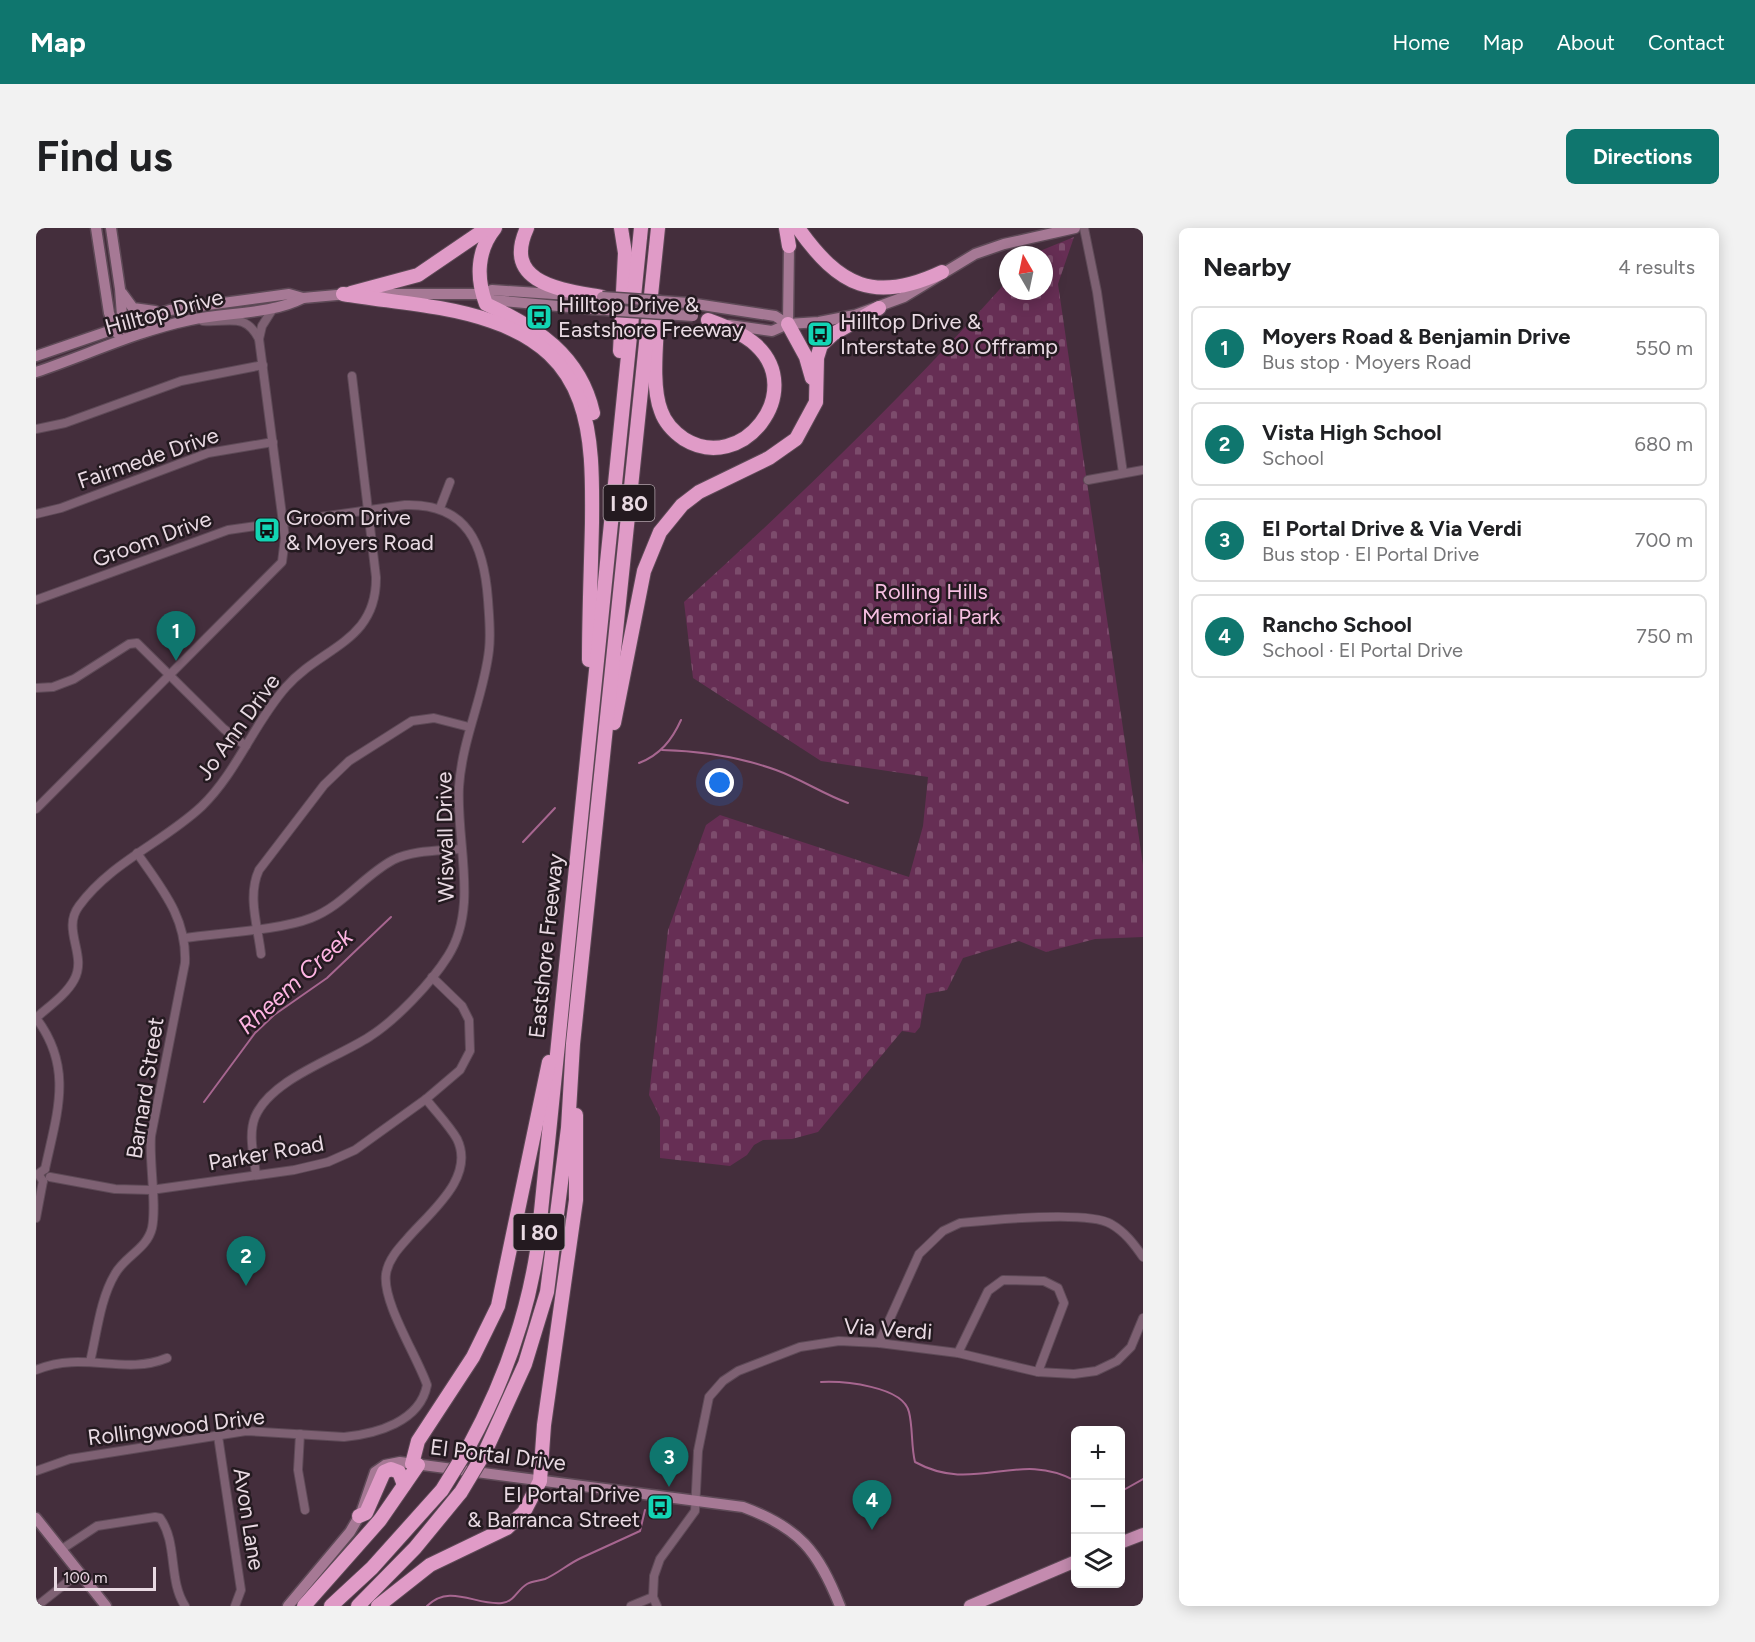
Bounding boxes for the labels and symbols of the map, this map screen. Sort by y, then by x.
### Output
north arrow [999,246,1053,300]
street label: Hilltop Drive [102,283,226,341]
place label: Hilltop Drive & Eastshore Freeway [558,291,744,343]
bus stop icon: Hilltop Drive & Eastshore Freeway [524,302,554,332]
place label: Hilltop Drive & Interstate 80 Offramp [840,308,1058,360]
bus stop icon: Hilltop Drive & Interstate 80 Offramp [805,319,835,349]
street label: Fairmede Drive [74,421,222,495]
road number: I 80 [604,485,654,521]
place label: Groom Drive & Moyers Road [286,504,434,556]
street label: Groom Drive [89,505,215,573]
bus stop icon: Groom Drive & Moyers Road [252,515,282,545]
park label: Rolling Hills Memorial Park [862,578,1000,630]
pin: 1 [156,612,196,661]
street label: Jo Ann Drive [190,668,286,786]
your location [705,768,734,797]
street label: Wiswall Drive [430,771,460,903]
street label: Eastshore Freeway [523,852,569,1040]
water label: Rheem Creek [232,921,359,1040]
street label: Barnard Street [120,1015,170,1161]
street label: Parker Road [206,1130,326,1176]
road number: I 80 [514,1214,564,1250]
pin: 2 [226,1236,266,1286]
street label: Via Verdi [843,1312,933,1346]
street label: Rollingwood Drive [86,1403,266,1451]
street label: El Portal Drive [429,1433,567,1477]
pin: 3 [650,1438,688,1487]
street label: Avon Lane [228,1466,270,1572]
pin: 4 [852,1480,892,1530]
place label: El Portal Drive & Barranca Street [467,1481,640,1533]
bus stop icon: El Portal Drive & Barranca Street [645,1492,675,1522]
scale bar [54,1564,156,1592]

